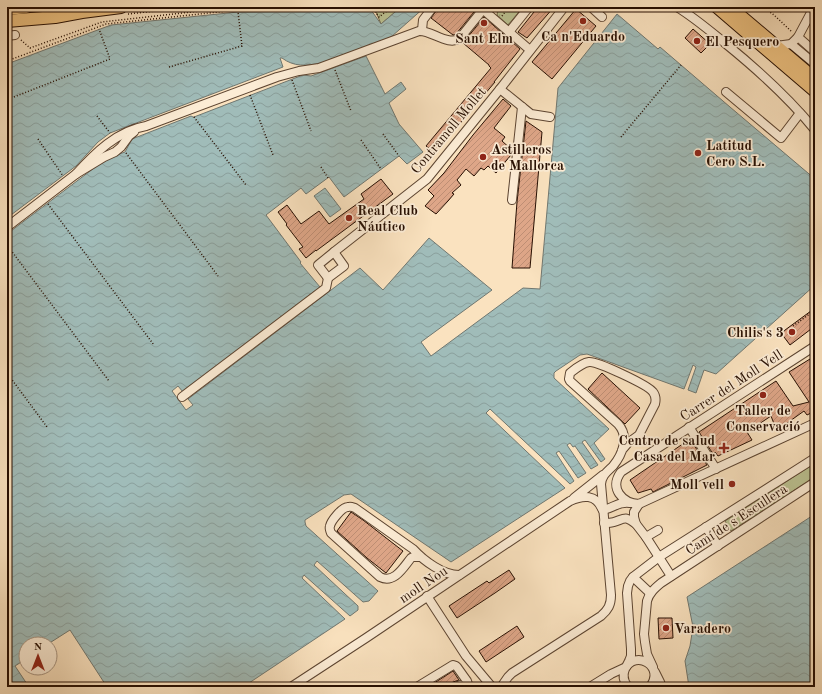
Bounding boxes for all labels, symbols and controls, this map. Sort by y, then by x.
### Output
marker: Ca n'Eduardo [578,16,588,26]
marker: Sant Elm [479,18,489,28]
place label: Ca n'Eduardo [541,30,625,44]
place label: Sant Elm [455,32,513,46]
place label: El Pesquero [705,35,779,49]
marker: El Pesquero [692,36,702,46]
street label: Contramoll Mollet [409,84,489,177]
place label: Latitud Cero S.L. [706,139,765,169]
place label: Astilleros de Mallorca [491,143,564,173]
marker: Latitud Cero S.L. [693,148,703,158]
marker: Astilleros de Mallorca [478,152,488,162]
place label: Real Club Náutico [357,204,418,234]
marker: Real Club Náutico [344,213,354,223]
place label: Chilis's 3 [727,326,784,340]
marker: Chilis's 3 [787,327,797,337]
street label: Carrer del Moll Vell [678,347,785,424]
marker: Taller de Conservació [758,390,768,400]
place label: Taller de Conservació [726,404,800,434]
place label: Centro de salud Casa del Mar [618,434,715,464]
marker: Centro de salud Casa del Mar [718,442,730,454]
place label: Moll vell [670,478,724,492]
marker: Moll vell [727,479,737,489]
street label: Camí de s'Escullera [683,482,790,558]
street label: moll Nou [397,563,451,606]
place label: Varadero [674,622,731,636]
marker: Varadero [661,623,671,633]
north arrow [18,636,58,676]
text: N [34,642,43,653]

